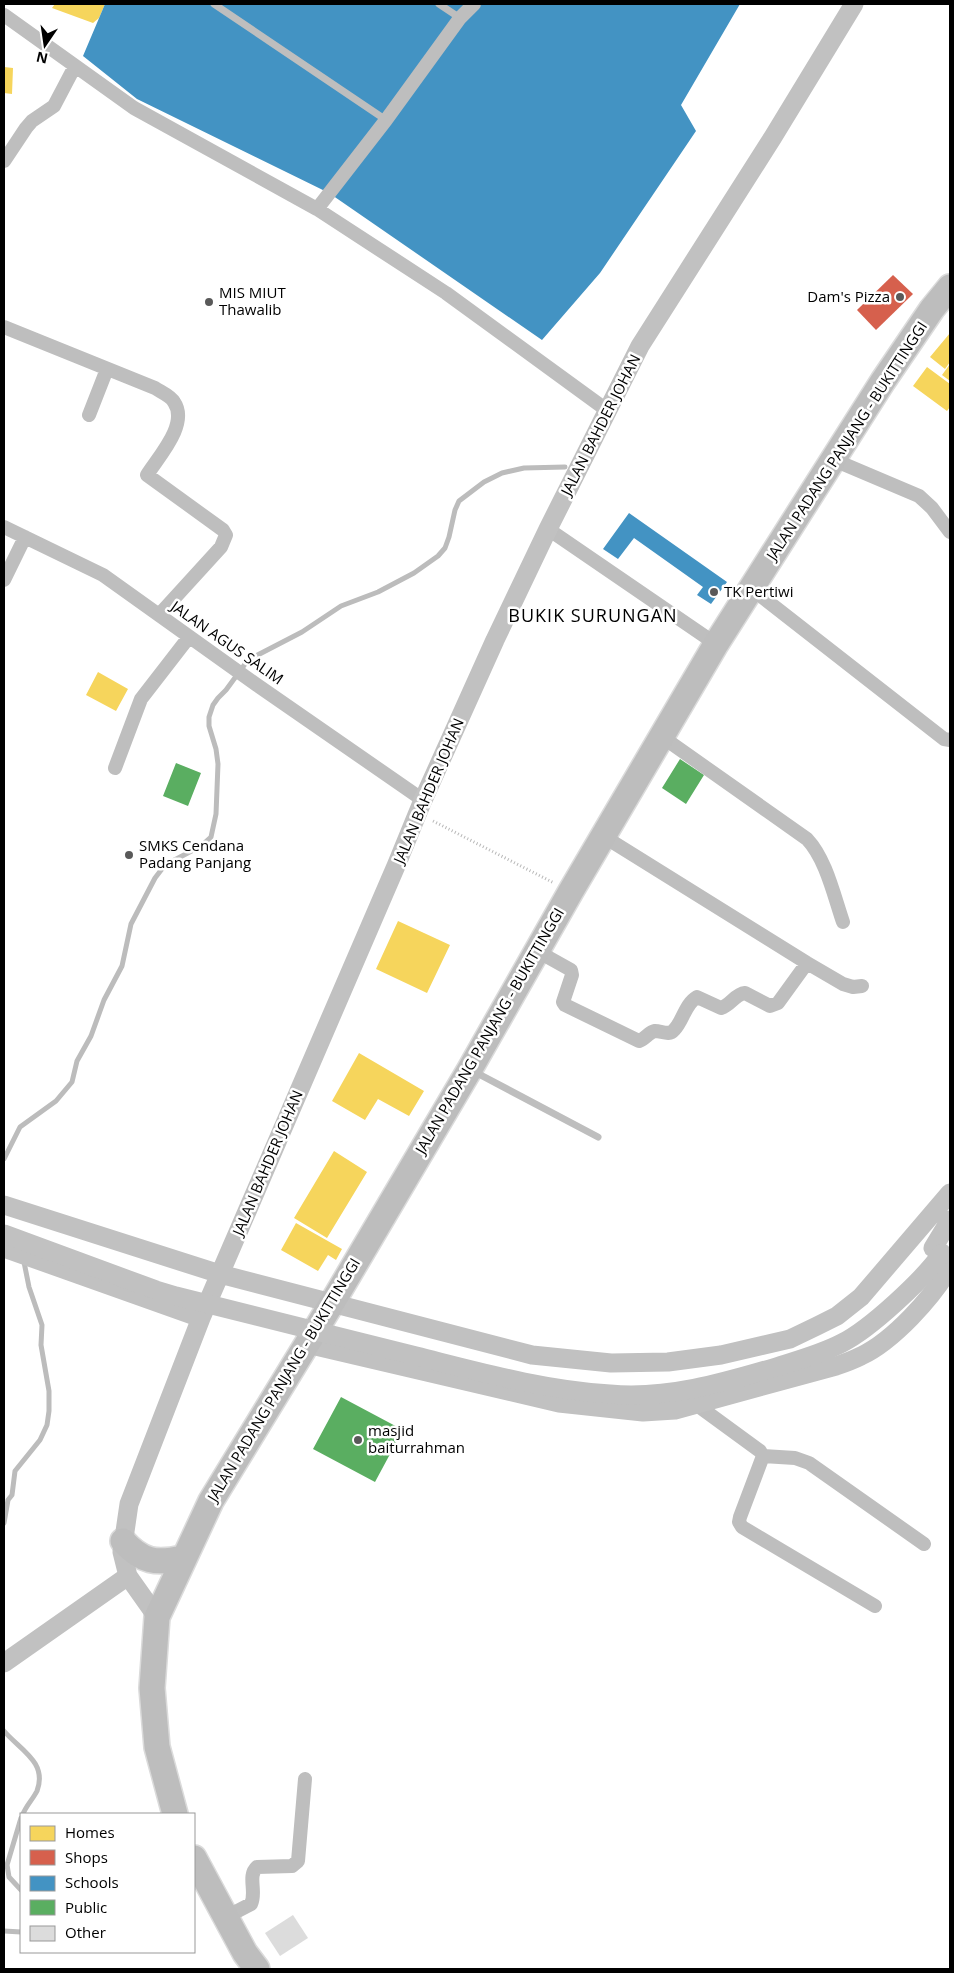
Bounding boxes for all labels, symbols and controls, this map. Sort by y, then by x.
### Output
north arrow [20,20,70,70]
text: N [34,48,50,69]
place label: MIS MIUT Thawalib [219,282,286,319]
place label: Dam's Pizza [807,286,890,306]
marker: Dam's Pizza [894,291,906,303]
marker: MIS MIUT Thawalib [203,296,215,308]
street label: JALAN PADANG PANJANG - BUKITTINGGI [760,317,931,565]
street label: JALAN BAHDER JOHAN [555,350,644,500]
place label: TK Pertiwi [724,581,793,601]
marker: TK Pertiwi [708,586,720,598]
street label: JALAN AGUS SALIM [166,595,288,688]
district label: BUKIK SURUNGAN [508,603,678,627]
street label: JALAN BAHDER JOHAN [388,715,468,868]
place label: SMKS Cendana Padang Panjang [139,835,251,872]
marker: SMKS Cendana Padang Panjang [123,849,135,861]
street label: JALAN PADANG PANJANG - BUKITTINGGI [409,904,568,1159]
street label: JALAN BAHDER JOHAN [227,1087,307,1240]
street label: JALAN PADANG PANJANG - BUKITTINGGI [201,1254,364,1507]
place label: masjid baiturrahman [368,1420,465,1457]
marker: masjid baiturrahman [352,1434,364,1446]
legend [20,1813,195,1953]
text: Homes [65,1822,115,1842]
text: Shops [65,1847,108,1867]
text: Schools [65,1872,119,1892]
text: Public [65,1897,107,1917]
text: Other [65,1922,106,1942]

